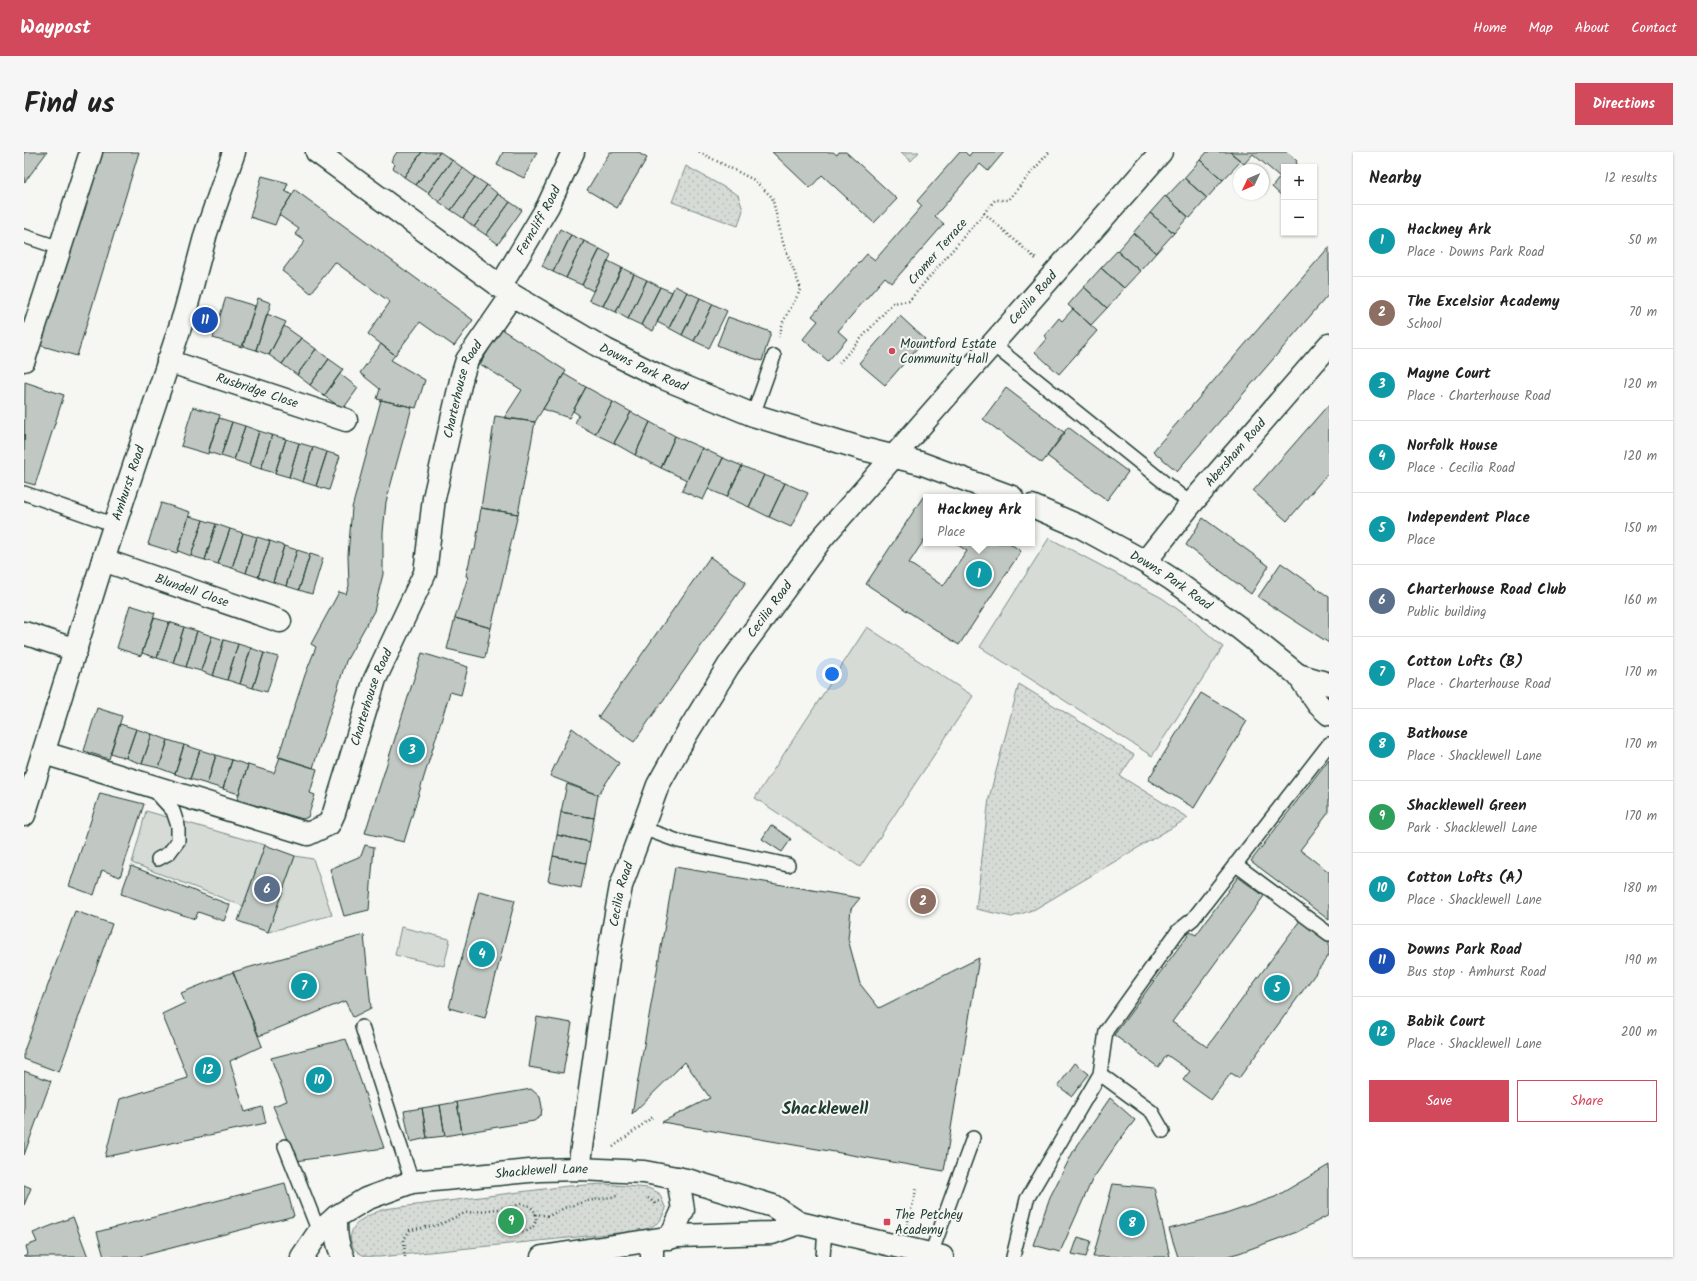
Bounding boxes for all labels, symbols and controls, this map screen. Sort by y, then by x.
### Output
text: Waypost [20,13,91,43]
text: Home [1473,17,1507,39]
text: Map [1529,17,1553,39]
text: About [1575,17,1609,39]
text: Contact [1631,17,1677,39]
text: Find us [24,82,115,127]
button: Directions [1575,83,1673,125]
north arrow [1233,164,1269,200]
map controls [1281,164,1317,236]
button: + [1281,164,1317,200]
text: Nearby [1369,165,1421,192]
text: 12 results [1604,168,1657,189]
street label: Ferncliff Road [511,182,567,259]
button: − [1281,200,1317,236]
street label: Cromer Terrace [903,214,973,290]
text: Hackney Ark [1407,218,1491,242]
text: 1 [1380,230,1384,251]
text: 50 m [1628,230,1657,251]
text: Place · Downs Park Road [1407,242,1544,263]
street label: Cecilia Road [1003,266,1063,330]
text: The Excelsior Academy [1407,290,1560,314]
text: 2 [1378,302,1386,323]
text: 70 m [1629,302,1657,323]
pin: 11 [192,305,218,335]
text: School [1407,314,1442,335]
place label: Mountford Estate Community Hall [900,334,996,370]
street label: Charterhouse Road [438,336,488,440]
street label: Downs Park Road [595,338,691,398]
marker: Mountford Estate Community Hall [887,346,897,356]
text: Mayne Court [1407,362,1491,386]
street label: Rusbridge Close [213,367,301,414]
text: 3 [1378,374,1386,395]
text: 120 m [1623,374,1657,395]
text: Place · Charterhouse Road [1407,386,1551,407]
street label: Abersham Road [1200,413,1272,492]
text: Norfolk House [1407,434,1497,458]
street label: Amhurst Road [106,442,151,523]
text: 4 [1378,446,1386,467]
text: 120 m [1623,446,1657,467]
text: Place · Cecilia Road [1407,458,1515,479]
popup [923,494,1035,546]
text: Hackney Ark [937,498,1021,522]
text: Independent Place [1407,506,1530,530]
text: 5 [1379,518,1385,539]
text: 150 m [1624,518,1657,539]
text: Place [937,522,965,543]
text: Place [1407,530,1435,551]
street label: Downs Park Road [1126,545,1217,616]
pin: 1 [966,559,992,589]
street label: Blundell Close [152,568,232,613]
street label: Cecilia Road [742,576,798,642]
text: Charterhouse Road Club [1407,578,1566,602]
text: 6 [1378,590,1386,611]
text: 160 m [1624,590,1657,611]
text: Public building [1407,602,1486,623]
street label: Charterhouse Road [345,645,399,749]
text: Cotton Lofts (B) [1407,650,1523,674]
text: 7 [1379,662,1385,683]
text: 170 m [1625,662,1657,683]
your location [822,664,842,684]
text: Place · Charterhouse Road [1407,674,1551,695]
text: Bathouse [1407,722,1468,746]
text: 8 [1378,734,1386,755]
text: 170 m [1625,734,1657,755]
pin: 3 [399,735,425,765]
text: Place · Shacklewell Lane [1407,746,1542,767]
text: Shacklewell Green [1407,794,1526,818]
text: 9 [1379,806,1385,827]
text: 170 m [1625,806,1657,827]
text: Park · Shacklewell Lane [1407,818,1537,839]
street label: Cecilia Road [603,858,640,928]
text: Cotton Lofts (A) [1407,866,1523,890]
pin: 6 [254,874,280,904]
text: 10 [1377,878,1387,899]
text: 180 m [1623,878,1657,899]
pin: 2 [910,886,936,916]
text: Place · Shacklewell Lane [1407,890,1542,911]
text: Downs Park Road [1407,938,1522,962]
pin: 4 [469,939,495,969]
text: 11 [1378,950,1386,971]
text: 190 m [1625,950,1657,971]
text: Bus stop · Amhurst Road [1407,962,1546,983]
pin: 7 [291,971,317,1001]
pin: 5 [1264,973,1290,1003]
text: Babik Court [1407,1010,1485,1034]
text: 12 [1376,1022,1388,1043]
text: 200 m [1621,1022,1657,1043]
text: Place · Shacklewell Lane [1407,1034,1542,1055]
pin: 12 [195,1055,221,1085]
pin: 10 [306,1065,332,1095]
button: Save [1369,1080,1509,1122]
button: Share [1517,1080,1657,1122]
district label: Shacklewell [782,1096,869,1123]
street label: Shacklewell Lane [494,1158,589,1185]
place label: The Petchey Academy [895,1205,964,1241]
pin: 9 [498,1206,524,1236]
pin: 8 [1119,1208,1145,1238]
marker: The Petchey Academy [882,1217,892,1227]

